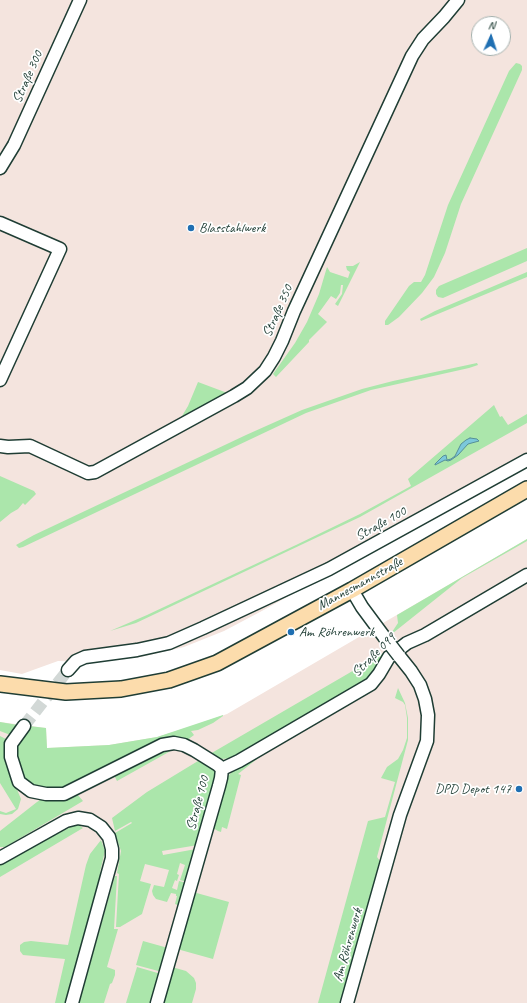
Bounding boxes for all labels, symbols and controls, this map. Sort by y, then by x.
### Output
north arrow [471,16,511,56]
text: N [488,18,495,32]
street label: Straße 300 [9,48,47,106]
place label: Blasstahlwerk [199,220,265,236]
marker: Blasstahlwerk [186,223,196,233]
street label: Straße 350 [259,282,297,340]
street label: Straße 100 [353,503,409,545]
street label: Mannesmannstraße [314,554,406,614]
place label: Am Röhrenwerk [299,624,374,640]
marker: Am Röhrenwerk [286,627,296,637]
street label: Straße 099 [349,630,399,680]
street label: Straße 100 [183,774,213,832]
place label: DPD Depot 147 [435,781,511,797]
marker: DPD Depot 147 [514,784,524,794]
street label: Am Röhrenwerk [330,907,366,983]

